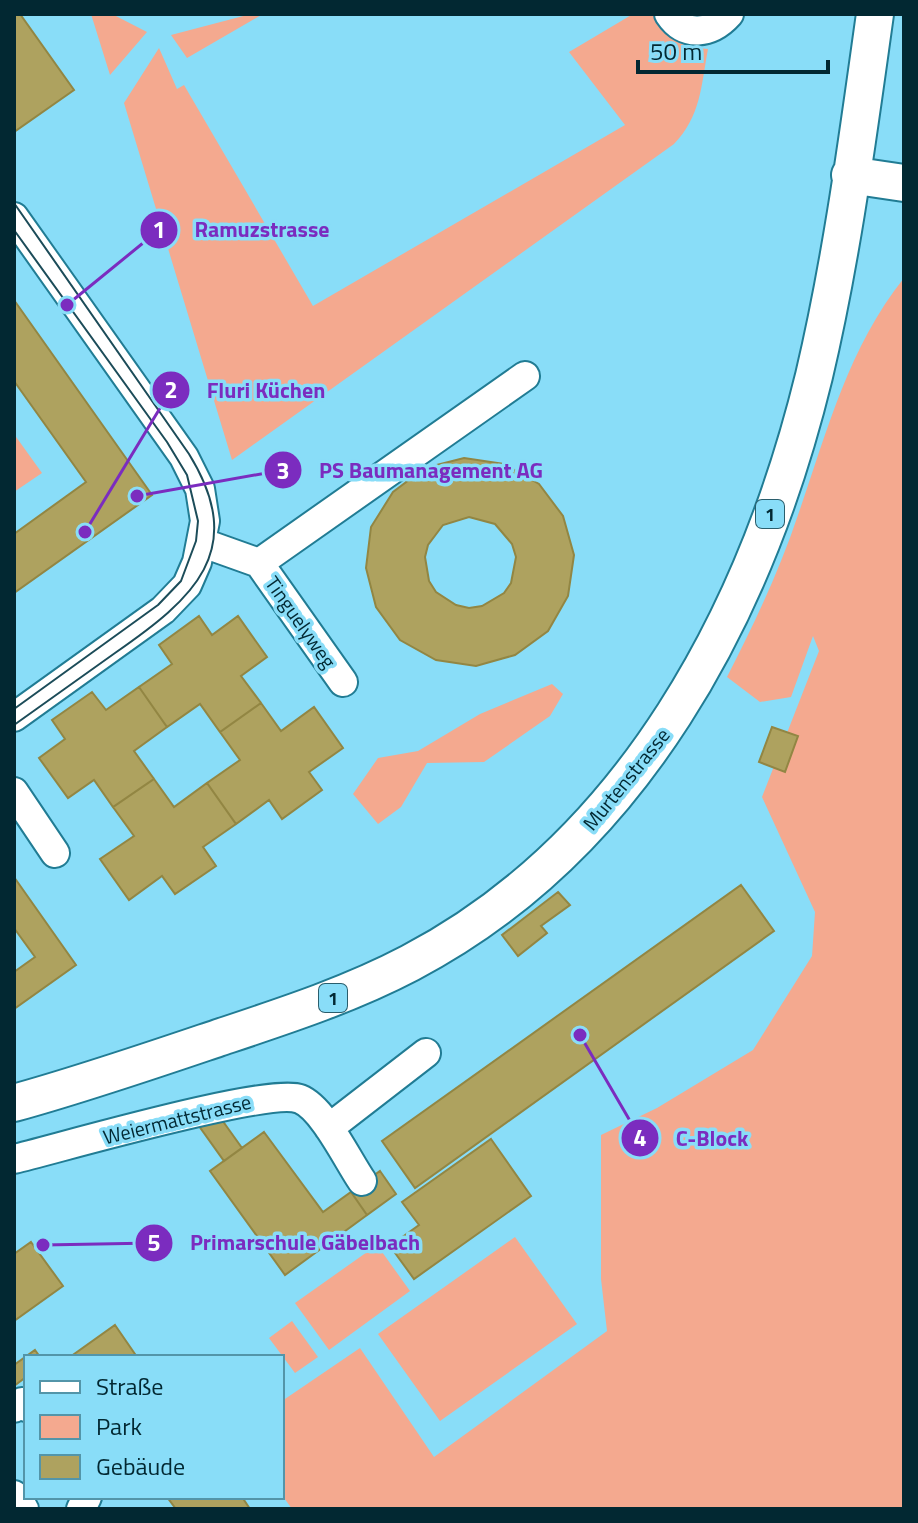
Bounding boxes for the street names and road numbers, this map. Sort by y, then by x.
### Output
road number: 1 [756,500,784,528]
street label: Tinguelyweg [258,570,344,674]
street label: Murtenstrasse [575,721,677,837]
road number: 1 [319,984,347,1012]
street label: Weiermattstrasse [100,1086,254,1152]

